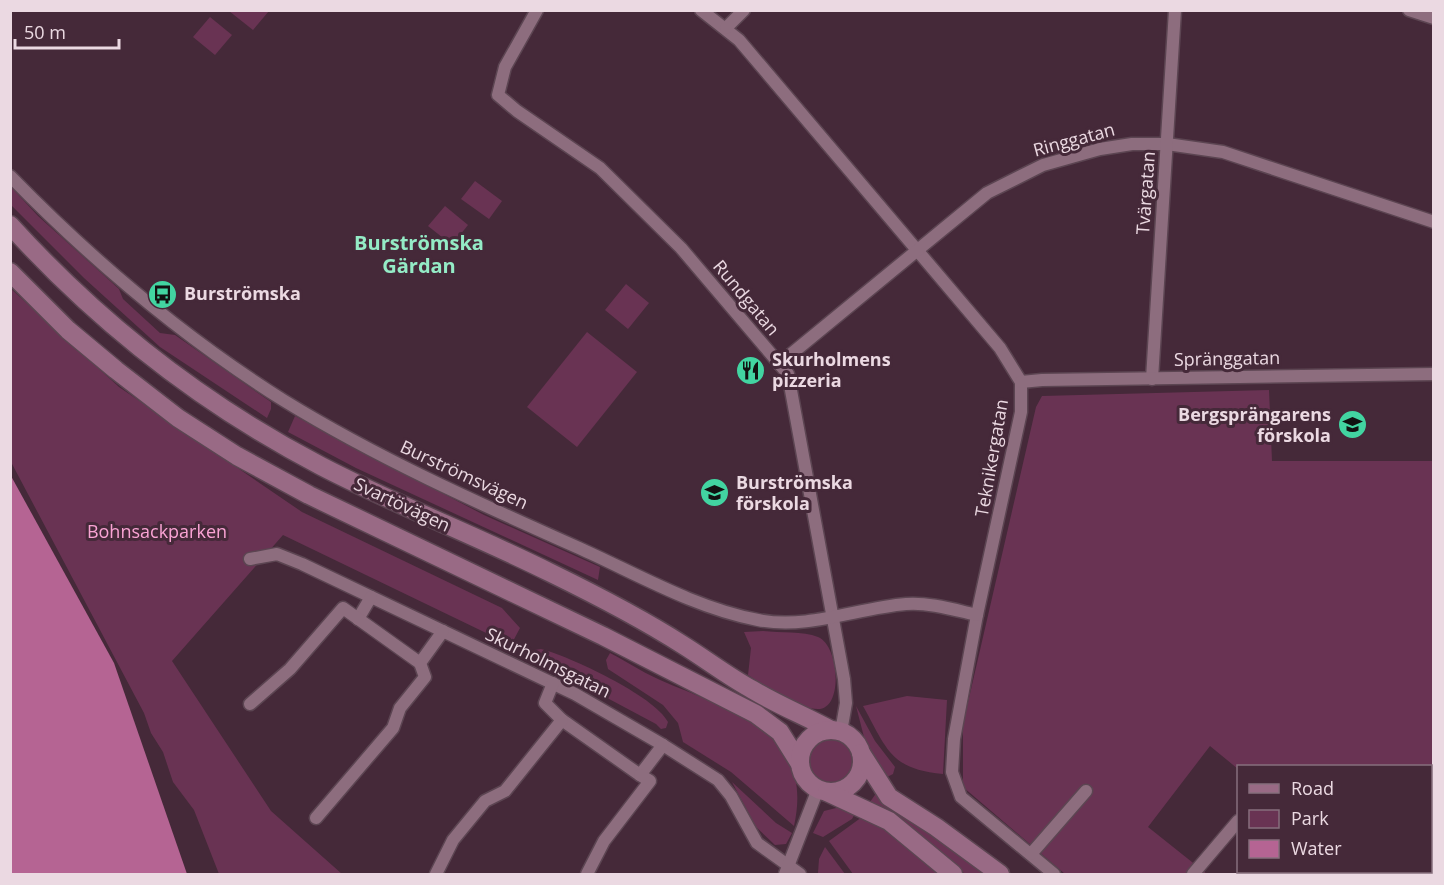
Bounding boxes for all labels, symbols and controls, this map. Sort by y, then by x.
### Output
scale bar [15,12,118,50]
text: 50 m [24,20,66,44]
street label: Ringgatan [1030,117,1117,161]
street label: Tvärgatan [1130,150,1160,235]
district label: Burströmska Gärdan [354,229,484,279]
street label: Rundgatan [708,255,785,340]
bus stop icon: Burströmska [147,278,179,310]
place label: Burströmska [184,281,301,305]
street label: Spränggatan [1174,345,1280,371]
place label: Skurholmens pizzeria [772,347,891,392]
restaurant icon: Skurholmens pizzeria [735,354,767,386]
street label: Teknikergatan [969,397,1013,519]
place label: Bergsprängarens förskola [1178,402,1331,447]
school or university icon: Bergsprängarens förskola [1336,409,1368,441]
street label: Burströmsvägen [397,434,532,514]
place label: Burströmska förskola [736,470,853,515]
street label: Svartövägen [350,471,454,537]
school or university icon: Burströmska förskola [699,477,731,509]
park label: Bohnsackparken [87,519,227,543]
street label: Skurholmsgatan [482,621,615,703]
legend [1237,765,1432,873]
text: Road [1291,776,1334,800]
text: Park [1291,806,1329,830]
text: Water [1291,836,1342,860]

